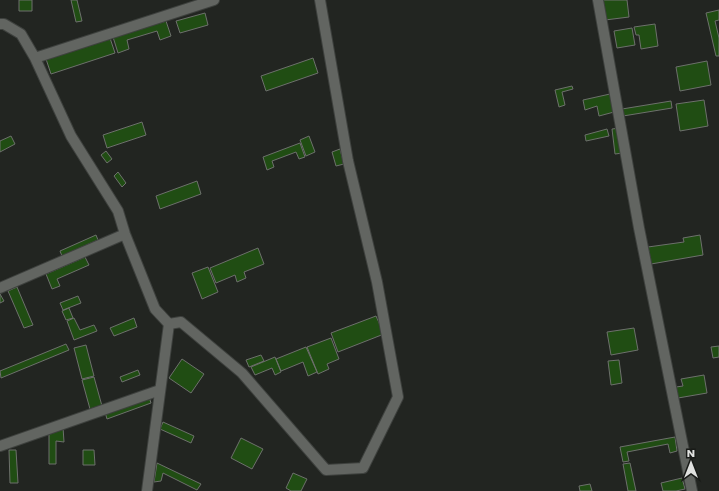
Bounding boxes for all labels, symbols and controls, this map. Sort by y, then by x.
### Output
north arrow [671,443,711,483]
text: N [687,445,695,461]

